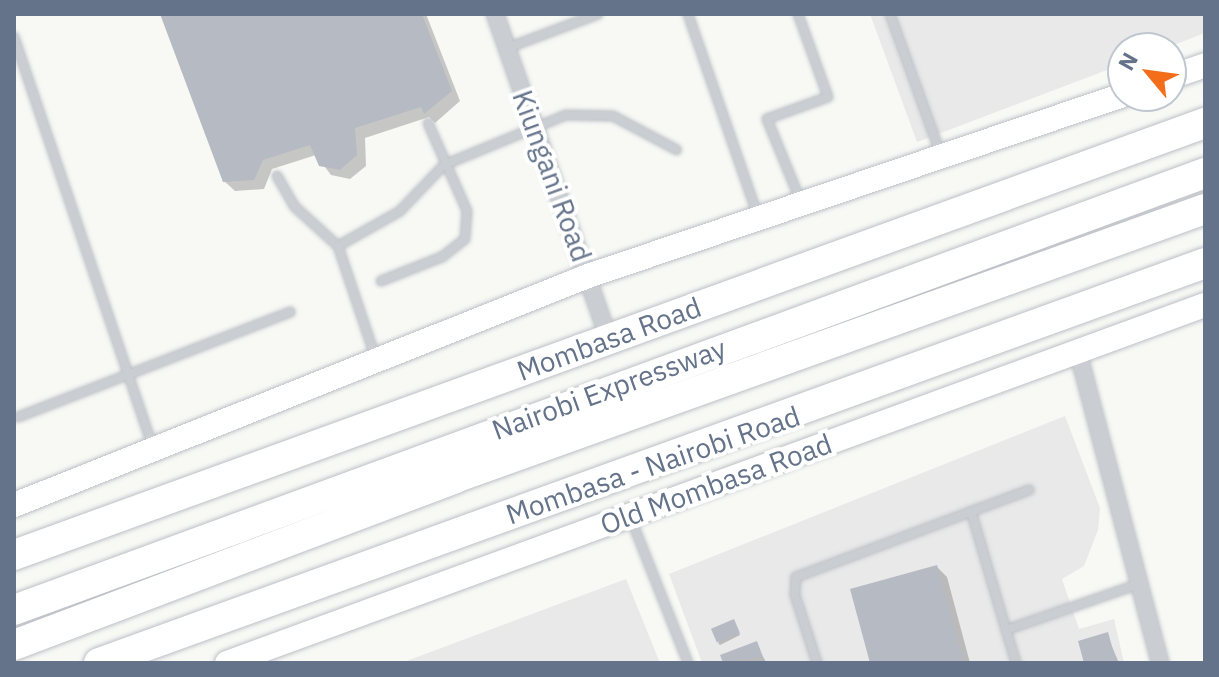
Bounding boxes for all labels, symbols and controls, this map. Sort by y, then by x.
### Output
north arrow [1107,32,1187,112]
text: N [1111,47,1144,75]
street label: Kiungani Road [505,86,599,266]
street label: Mombasa Road [512,290,706,388]
street label: Nairobi Expressway [487,331,731,447]
street label: Mombasa - Nairobi Road [502,399,804,531]
street label: Old Mombasa Road [596,427,836,541]

